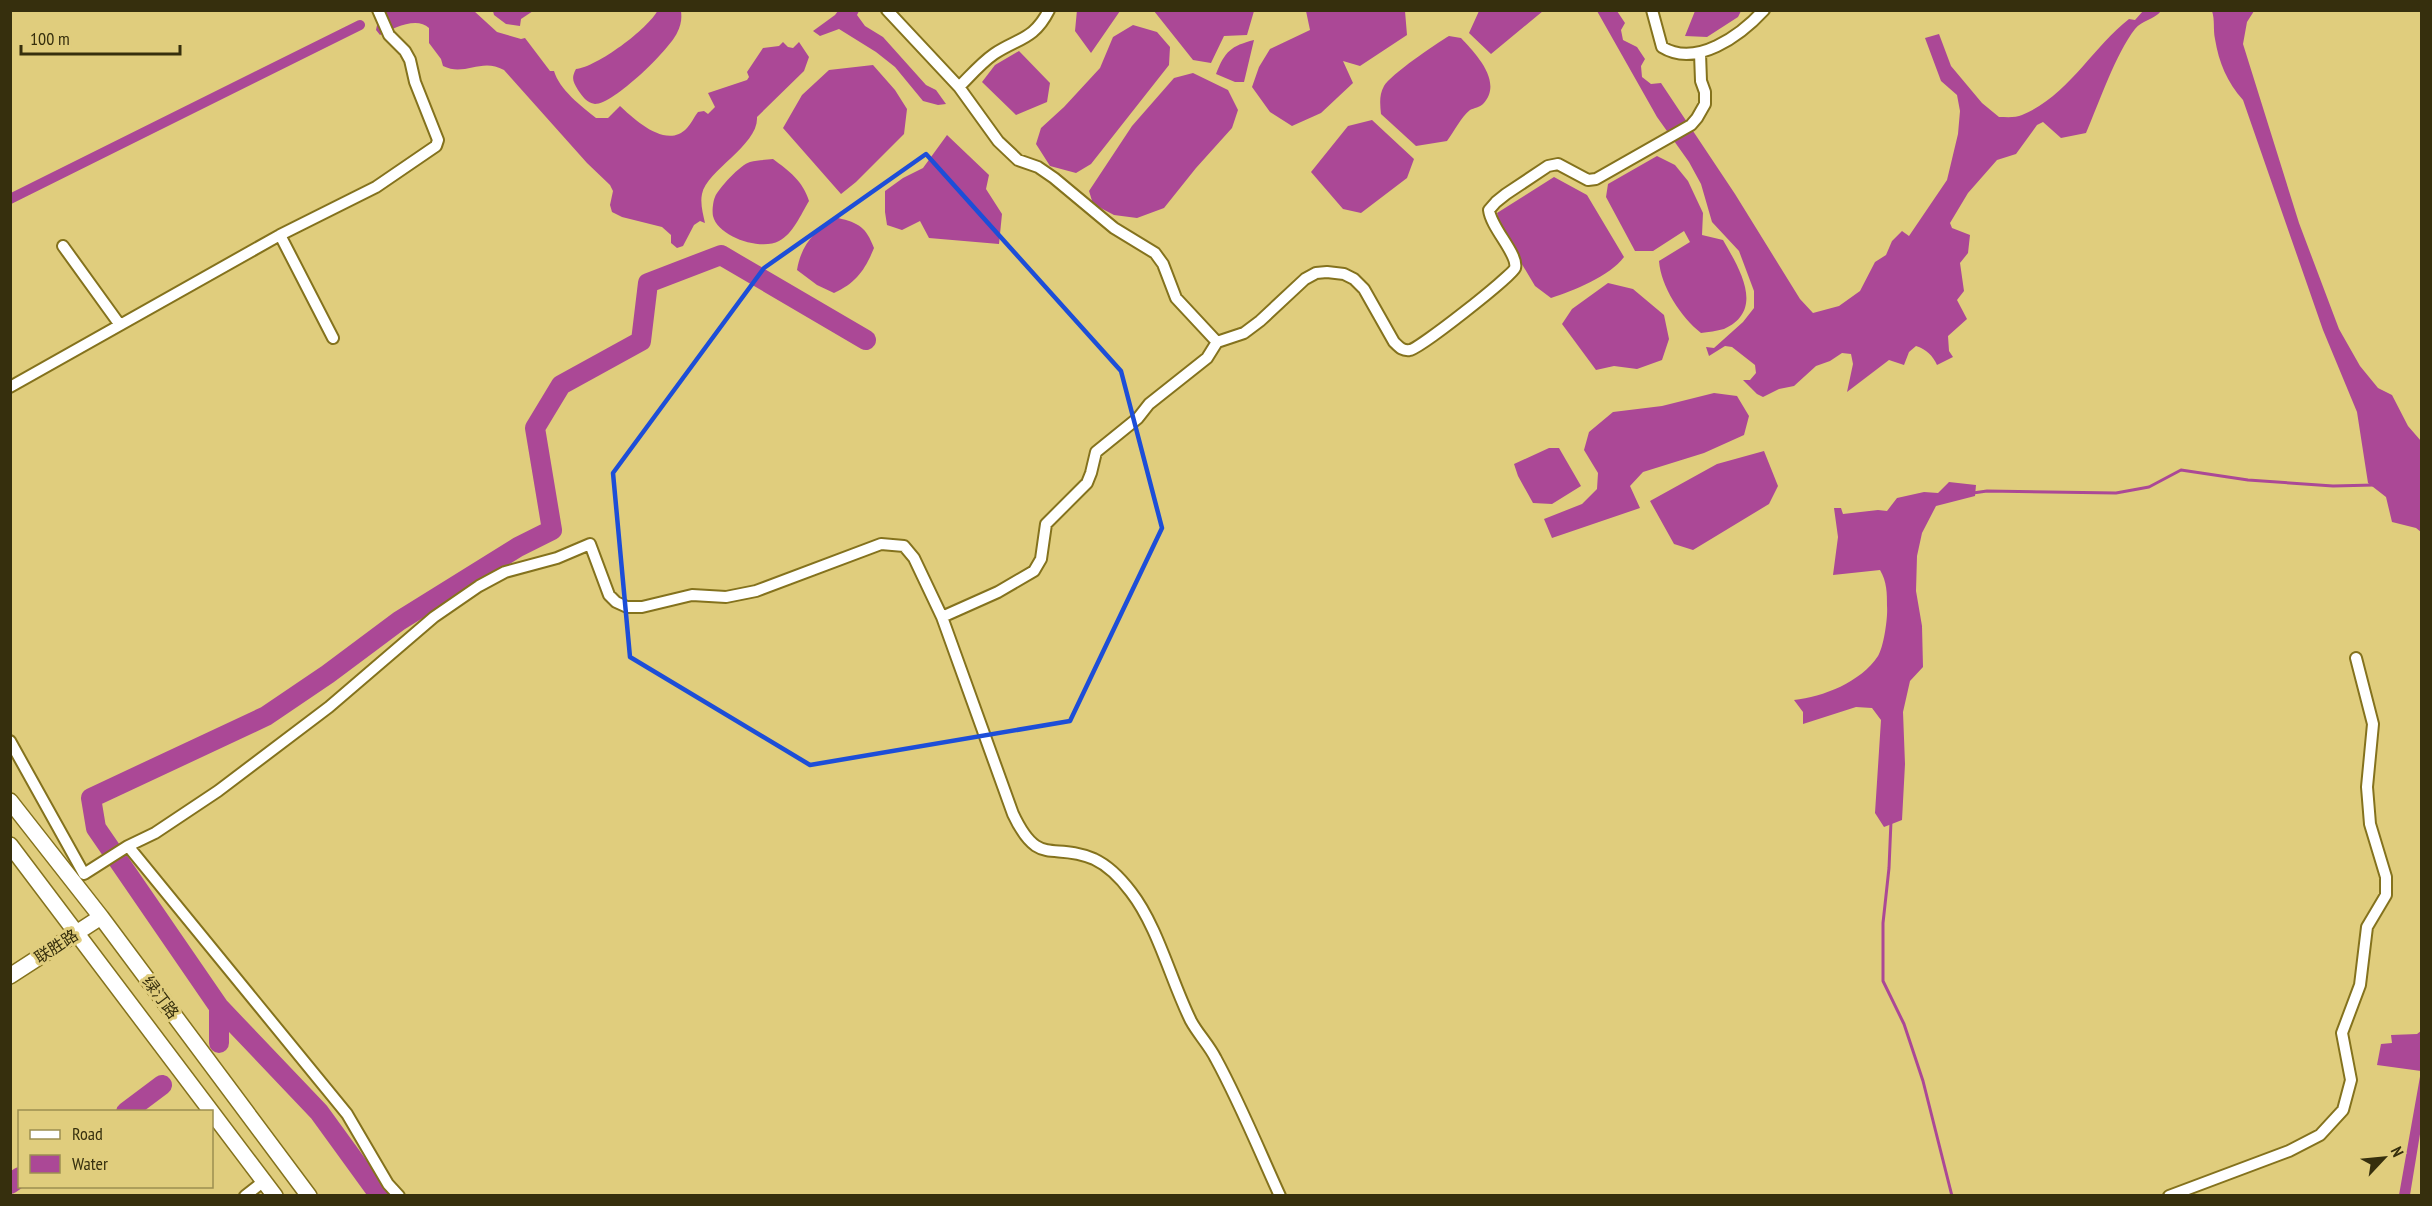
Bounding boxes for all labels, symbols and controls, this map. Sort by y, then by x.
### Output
scale bar [21,18,180,56]
text: 100 m [30,27,70,50]
street label: 联胜路 [30,925,82,967]
street label: 绿汀路 [139,972,183,1022]
legend [18,1110,213,1188]
text: Road [72,1122,103,1145]
north arrow [2354,1128,2414,1188]
text: N [2387,1143,2408,1160]
text: Water [72,1152,108,1175]

